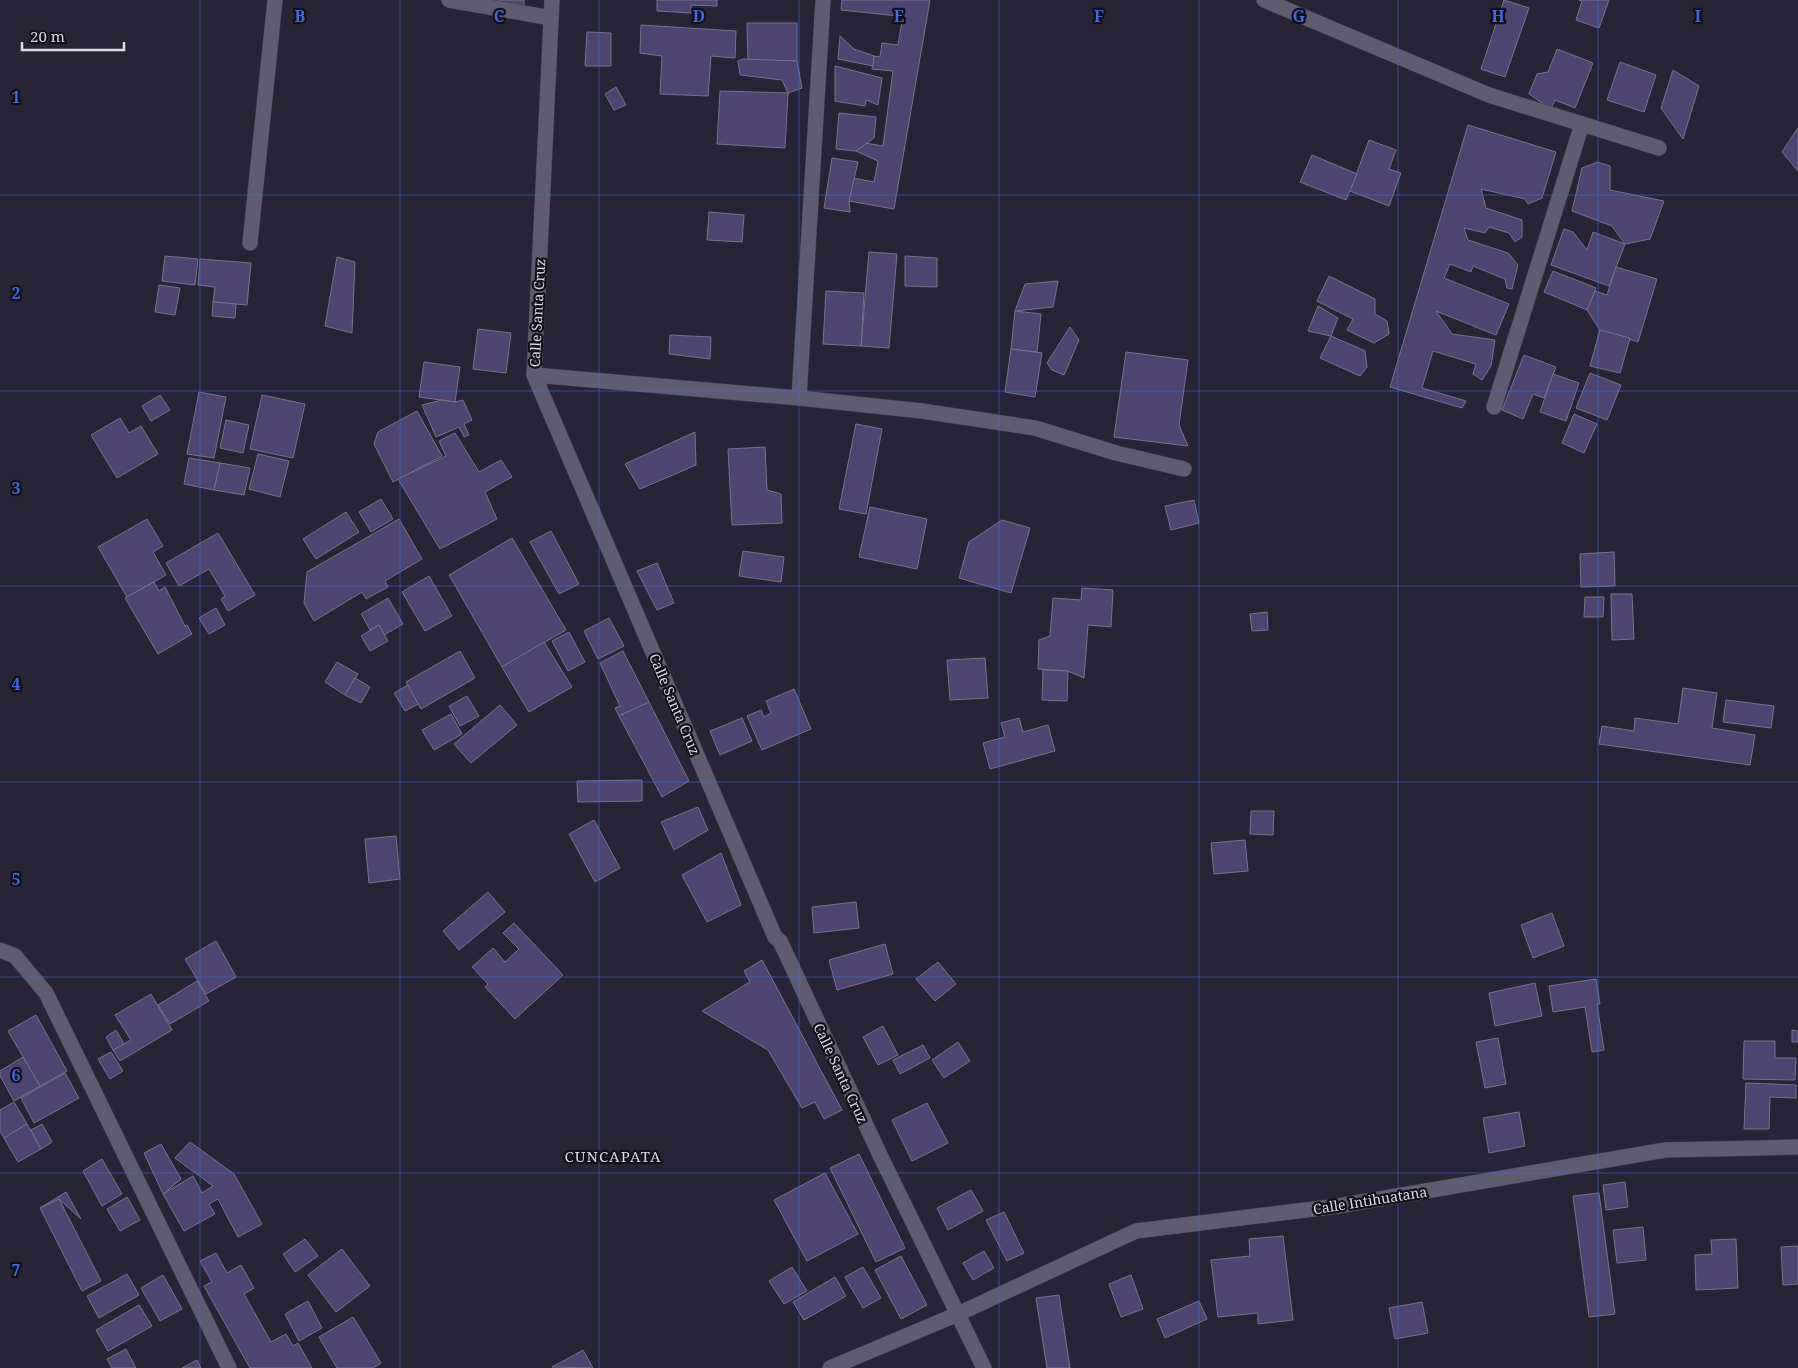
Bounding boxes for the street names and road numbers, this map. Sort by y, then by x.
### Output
street label: Calle Santa Cruz [525,258,549,368]
street label: Calle Santa Cruz [645,650,705,758]
street label: Calle Santa Cruz [809,1020,873,1126]
street label: Calle Intihuatana [1312,1182,1429,1218]

